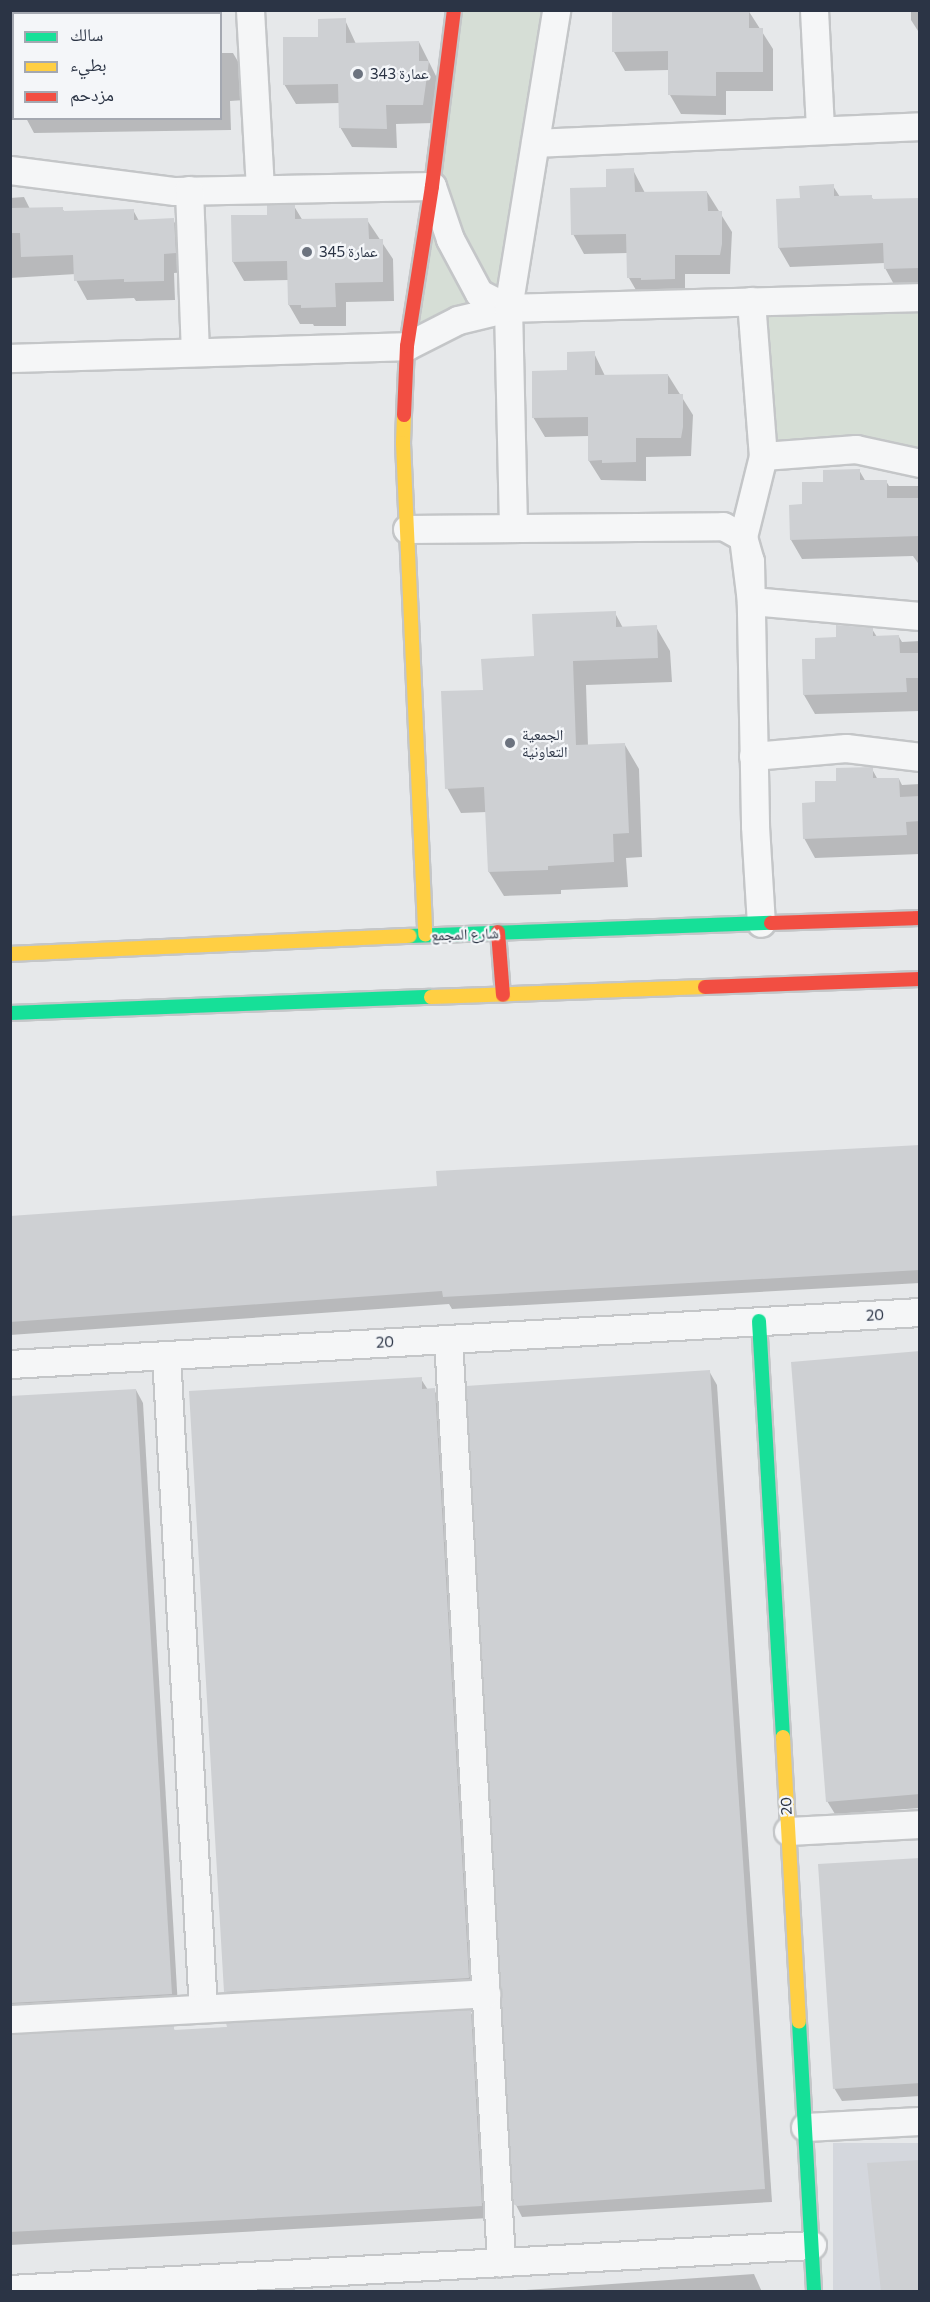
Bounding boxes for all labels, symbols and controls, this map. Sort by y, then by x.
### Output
legend [12,12,222,120]
text: سالك [70,23,103,45]
text: بطيء [70,53,107,75]
place label: عمارة 343 [370,65,428,83]
marker: عمارة 343 [351,67,365,81]
text: مزدحم [70,83,114,105]
place label: عمارة 345 [319,243,378,261]
marker: عمارة 345 [300,245,314,259]
place label: الجمعية التعاونية [522,725,567,760]
marker: الجمعية التعاونية [503,736,517,750]
street label: شارع المجمع [431,924,499,944]
street label: 20 [866,1306,884,1324]
street label: 20 [376,1333,394,1351]
street label: 20 [777,1797,795,1815]

